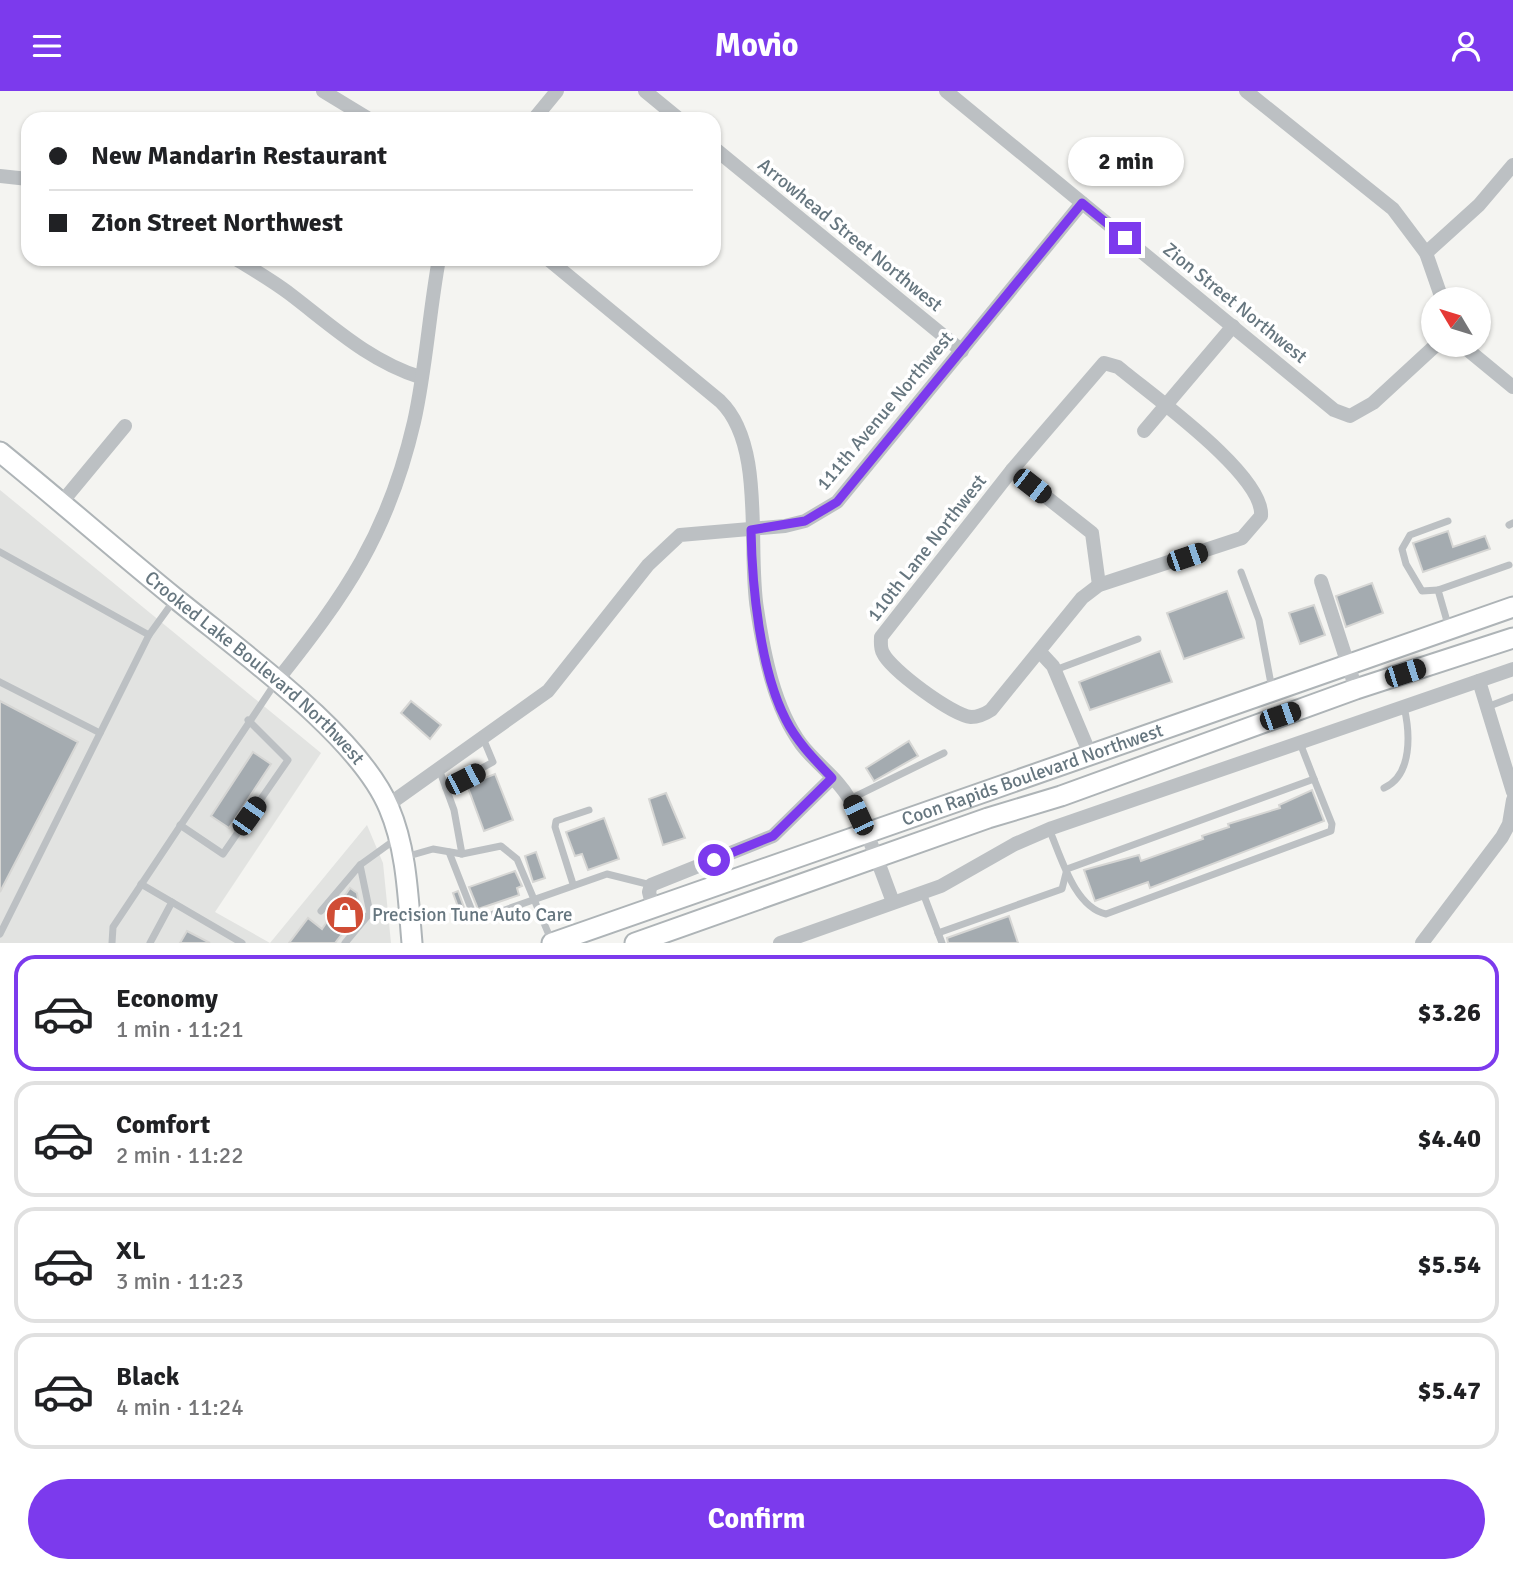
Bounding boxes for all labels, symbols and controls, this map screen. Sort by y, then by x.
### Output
text: Movio [714,26,799,65]
icon: menu [28,27,66,65]
icon: person [1447,27,1485,65]
callout: 2 min [1067,137,1183,185]
text: New Mandarin Restaurant [91,140,387,172]
text: 2 min [1098,147,1154,176]
street label: Arrowhead Street Northwest [753,153,948,317]
text: Zion Street Northwest [91,207,343,239]
route end [1109,222,1141,254]
street label: Zion Street Northwest [1158,237,1312,369]
north arrow [1421,287,1491,357]
map controls [1421,287,1491,357]
street label: 111th Avenue Northwest [811,326,959,495]
car [1009,465,1056,507]
street label: 110th Lane Northwest [862,469,992,626]
car [1164,540,1211,574]
street label: Crooked Lake Boulevard Northwest [140,566,370,770]
car [1382,657,1429,689]
car [1257,699,1304,733]
street label: Coon Rapids Boulevard Northwest [899,718,1167,832]
car [442,760,489,798]
car [840,792,877,838]
car [229,793,270,839]
route start [698,844,730,876]
shop icon: Precision Tune Auto Care [324,894,366,936]
place label: Precision Tune Auto Care [372,903,573,927]
icon: car [32,982,95,1045]
text: Economy [116,983,218,1015]
text: $3.26 [1417,997,1481,1029]
text: 1 min · 11:21 [116,1015,244,1044]
icon: car [32,1108,95,1171]
text: Comfort [116,1109,210,1141]
text: $4.40 [1417,1123,1481,1155]
text: 2 min · 11:22 [116,1141,244,1170]
icon: car [32,1234,95,1297]
text: XL [116,1235,146,1267]
text: $5.54 [1417,1249,1481,1281]
text: 3 min · 11:23 [116,1267,244,1296]
icon: car [32,1360,95,1423]
text: Black [116,1361,179,1393]
text: $5.47 [1417,1375,1481,1407]
text: 4 min · 11:24 [116,1393,244,1422]
button: Confirm [28,1479,1485,1559]

